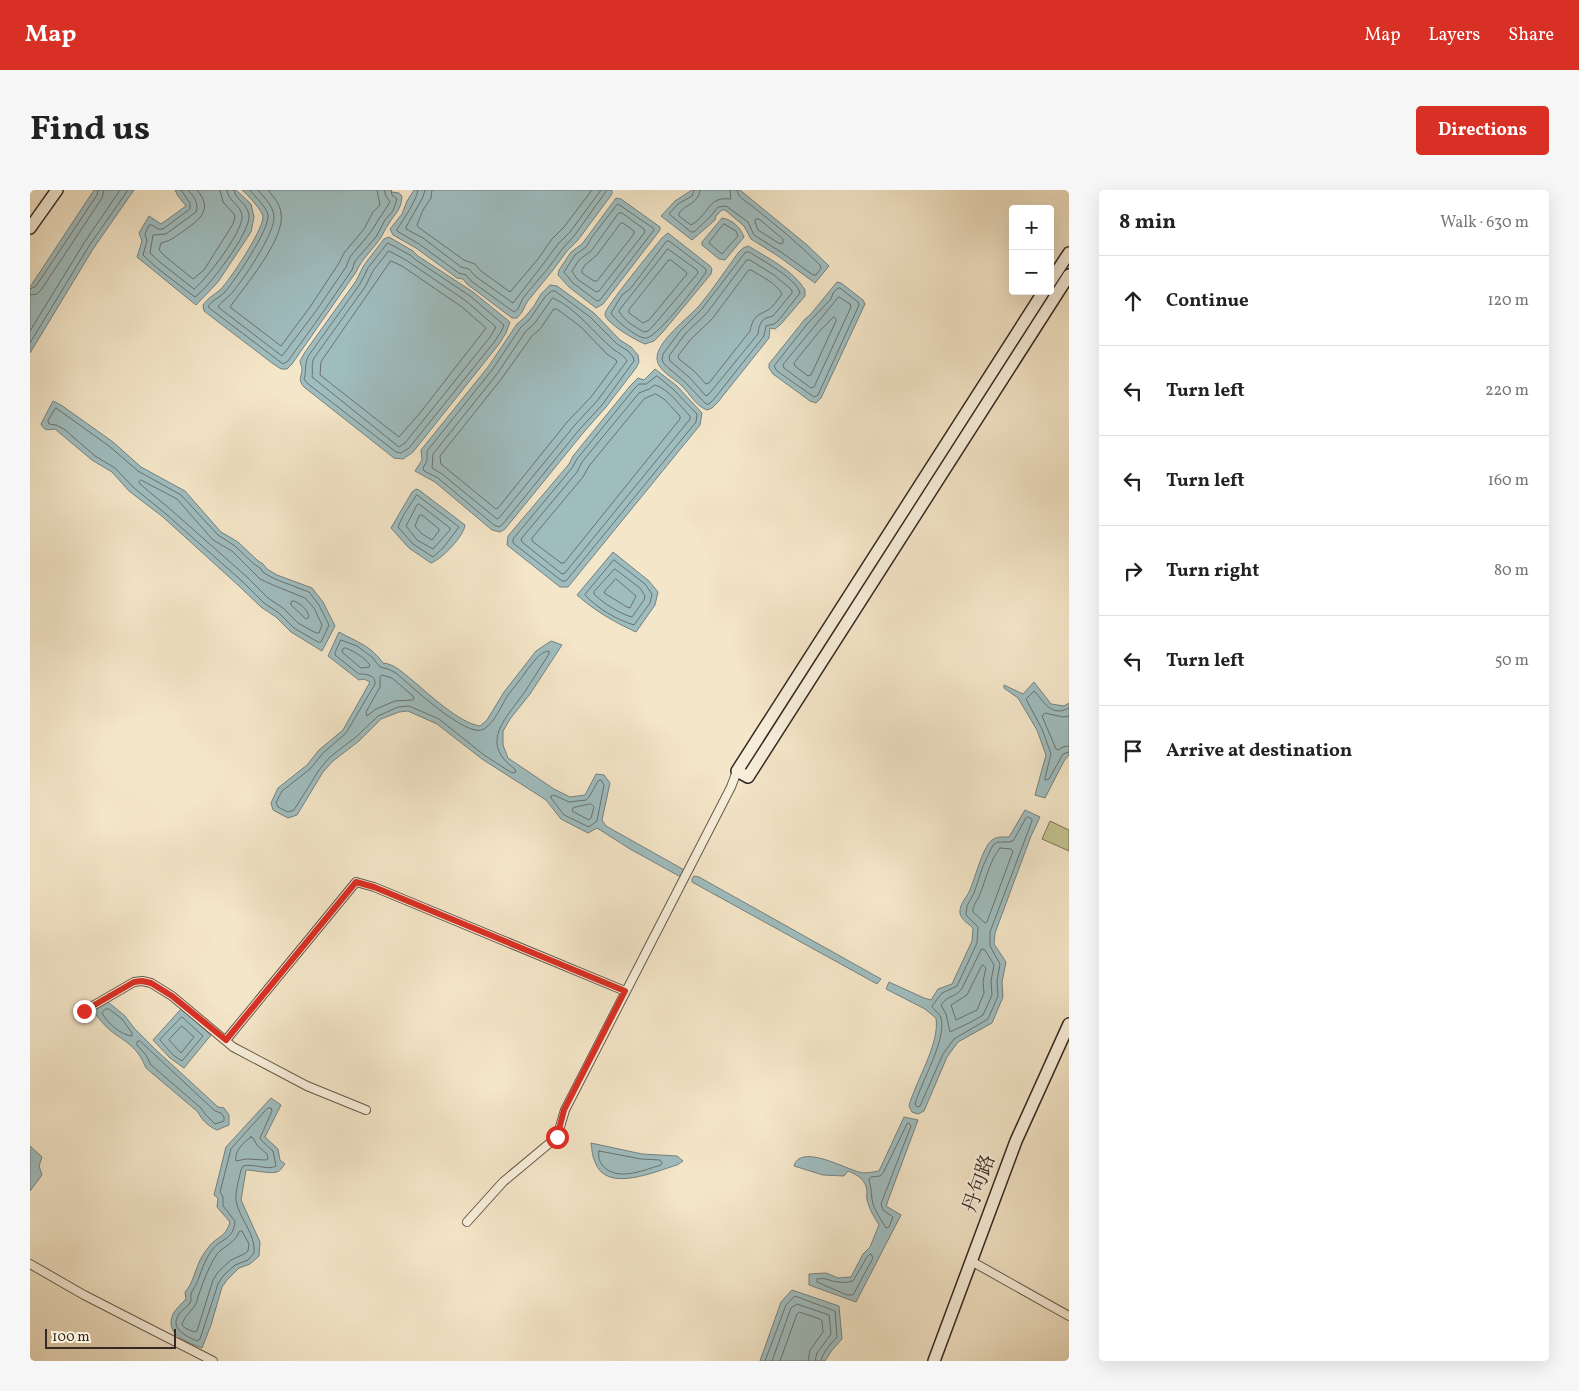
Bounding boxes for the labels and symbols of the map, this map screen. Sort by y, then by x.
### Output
route end [73,1000,96,1023]
route start [546,1126,569,1149]
street label: 丹句路 [957,1151,1003,1217]
scale bar [45,1326,176,1349]

